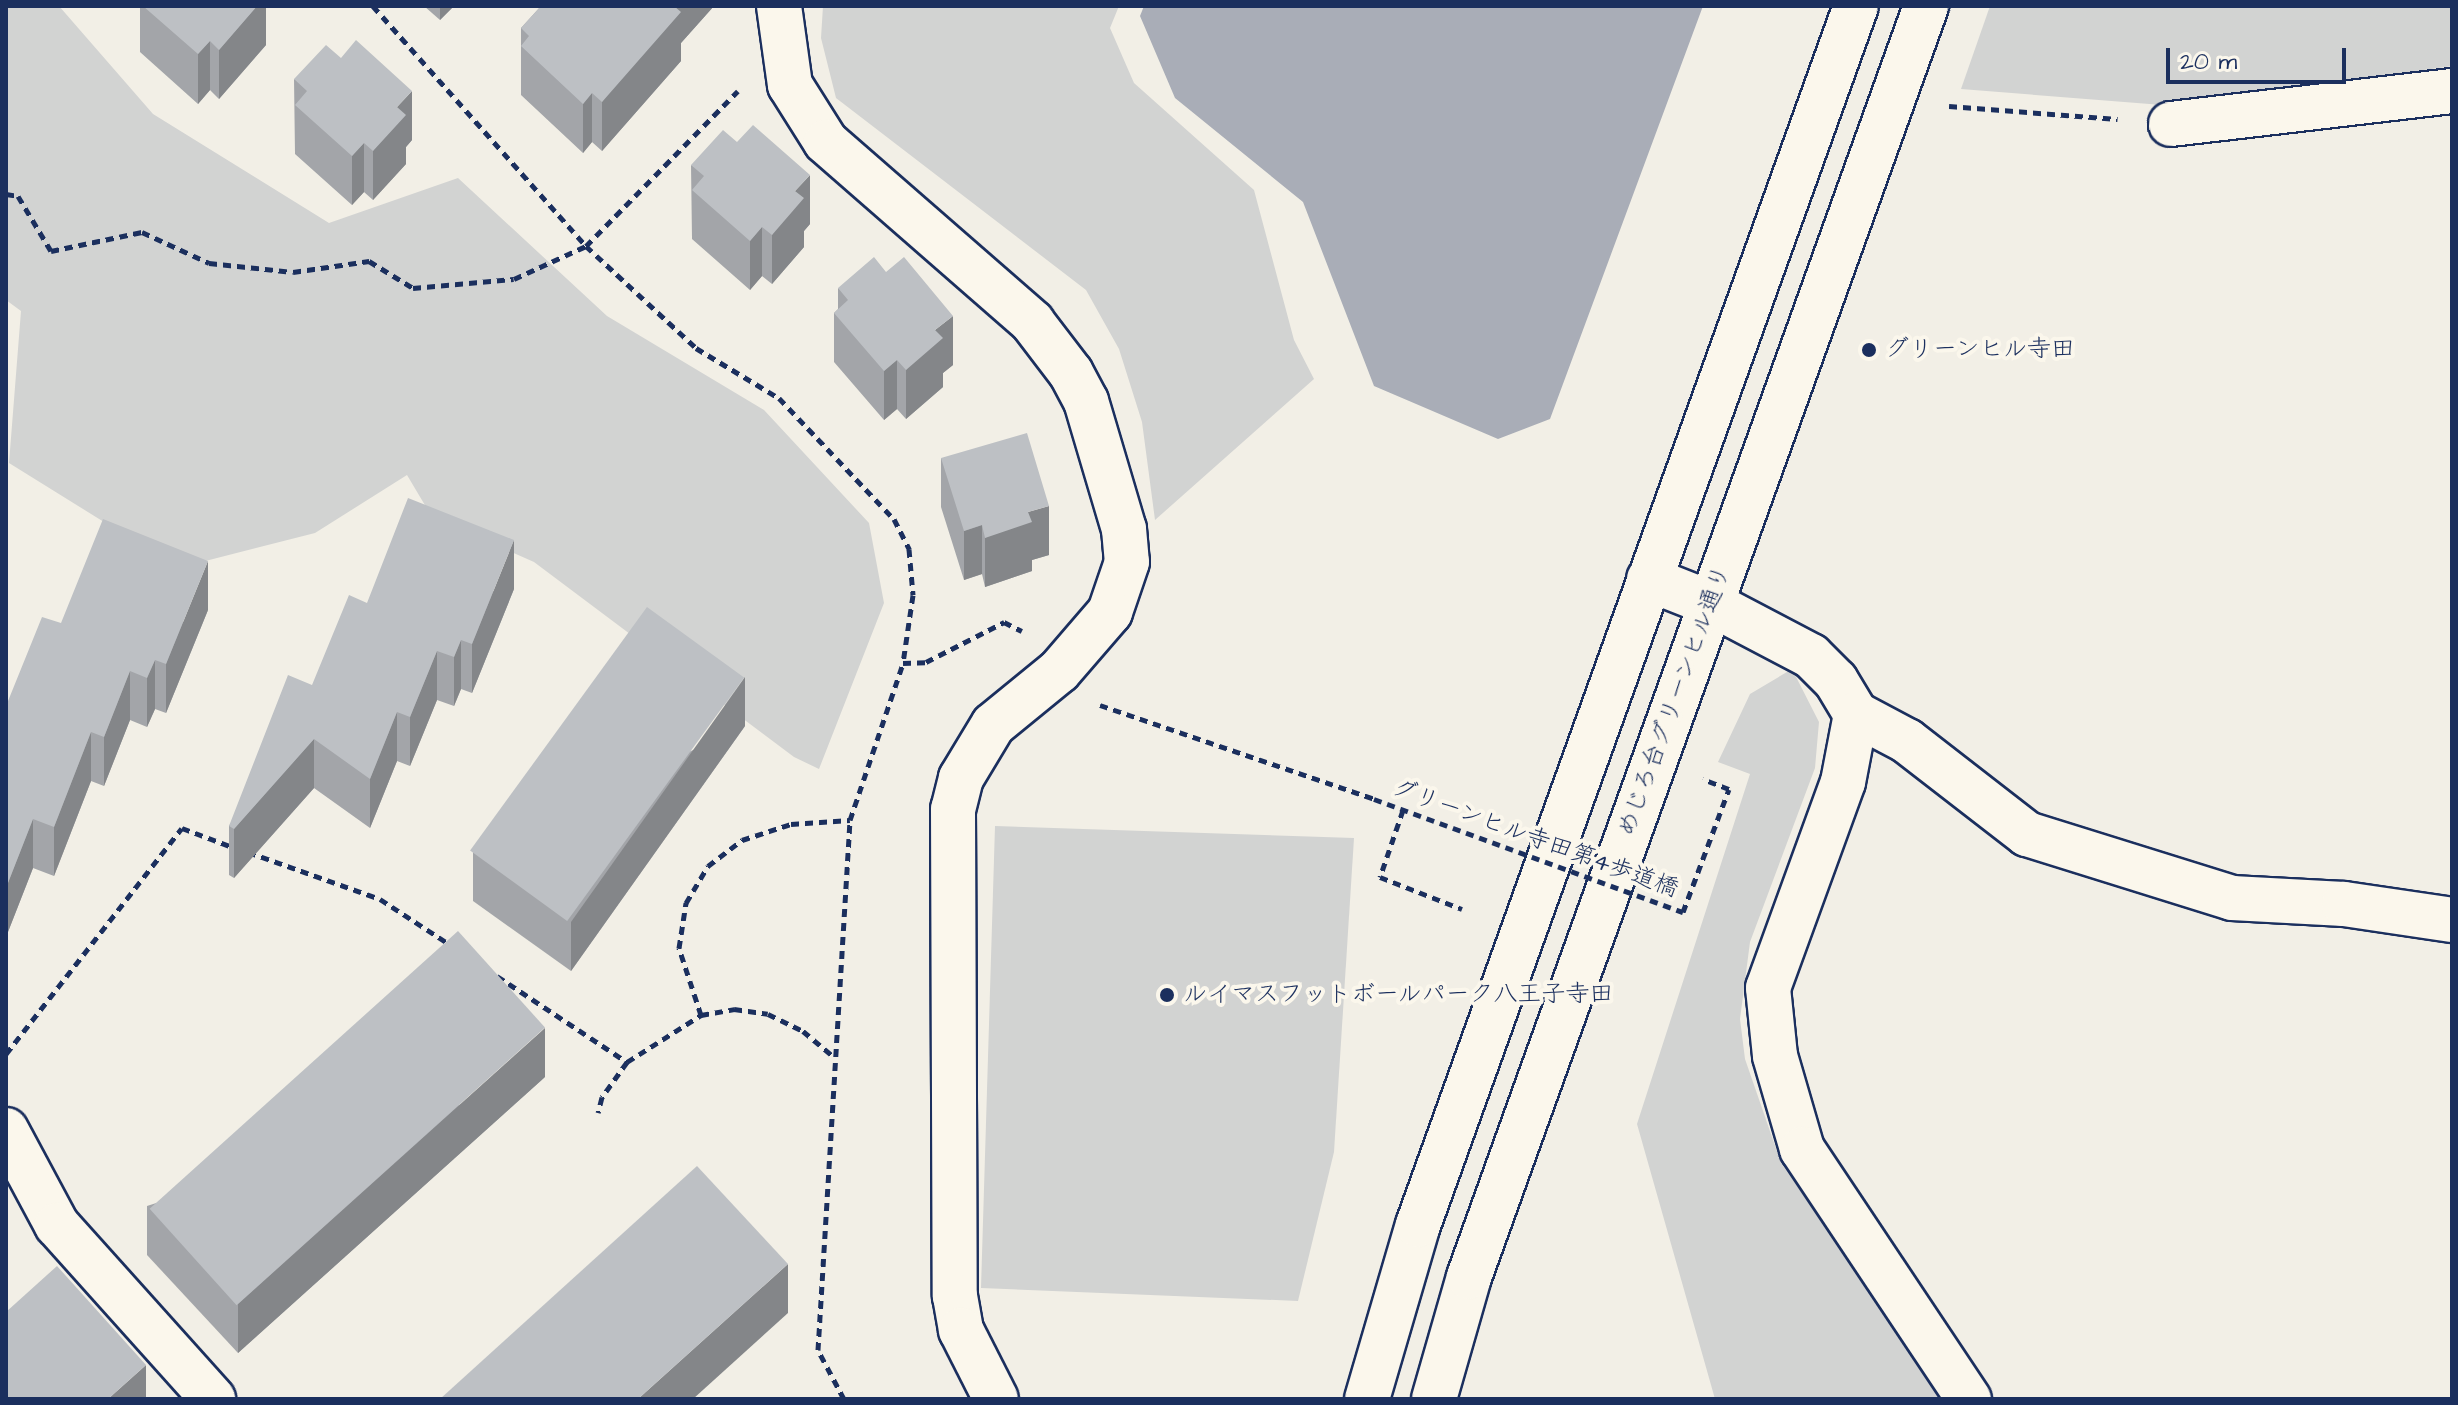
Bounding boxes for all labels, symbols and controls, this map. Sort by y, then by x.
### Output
scale bar [2170,32,2350,82]
text: 20 m [2180,45,2237,79]
place label: グリーンヒル寺田 [1885,336,2077,364]
marker: グリーンヒル寺田 [1860,341,1878,359]
street label: めじろ台グリーンヒル通り [1612,561,1738,841]
street label: グリーンヒル寺田第4歩道橋 [1387,773,1683,905]
place label: ルイマスフットボールパーク八王子寺田 [1183,981,1615,1009]
marker: ルイマスフットボールパーク八王子寺田 [1158,986,1176,1004]

